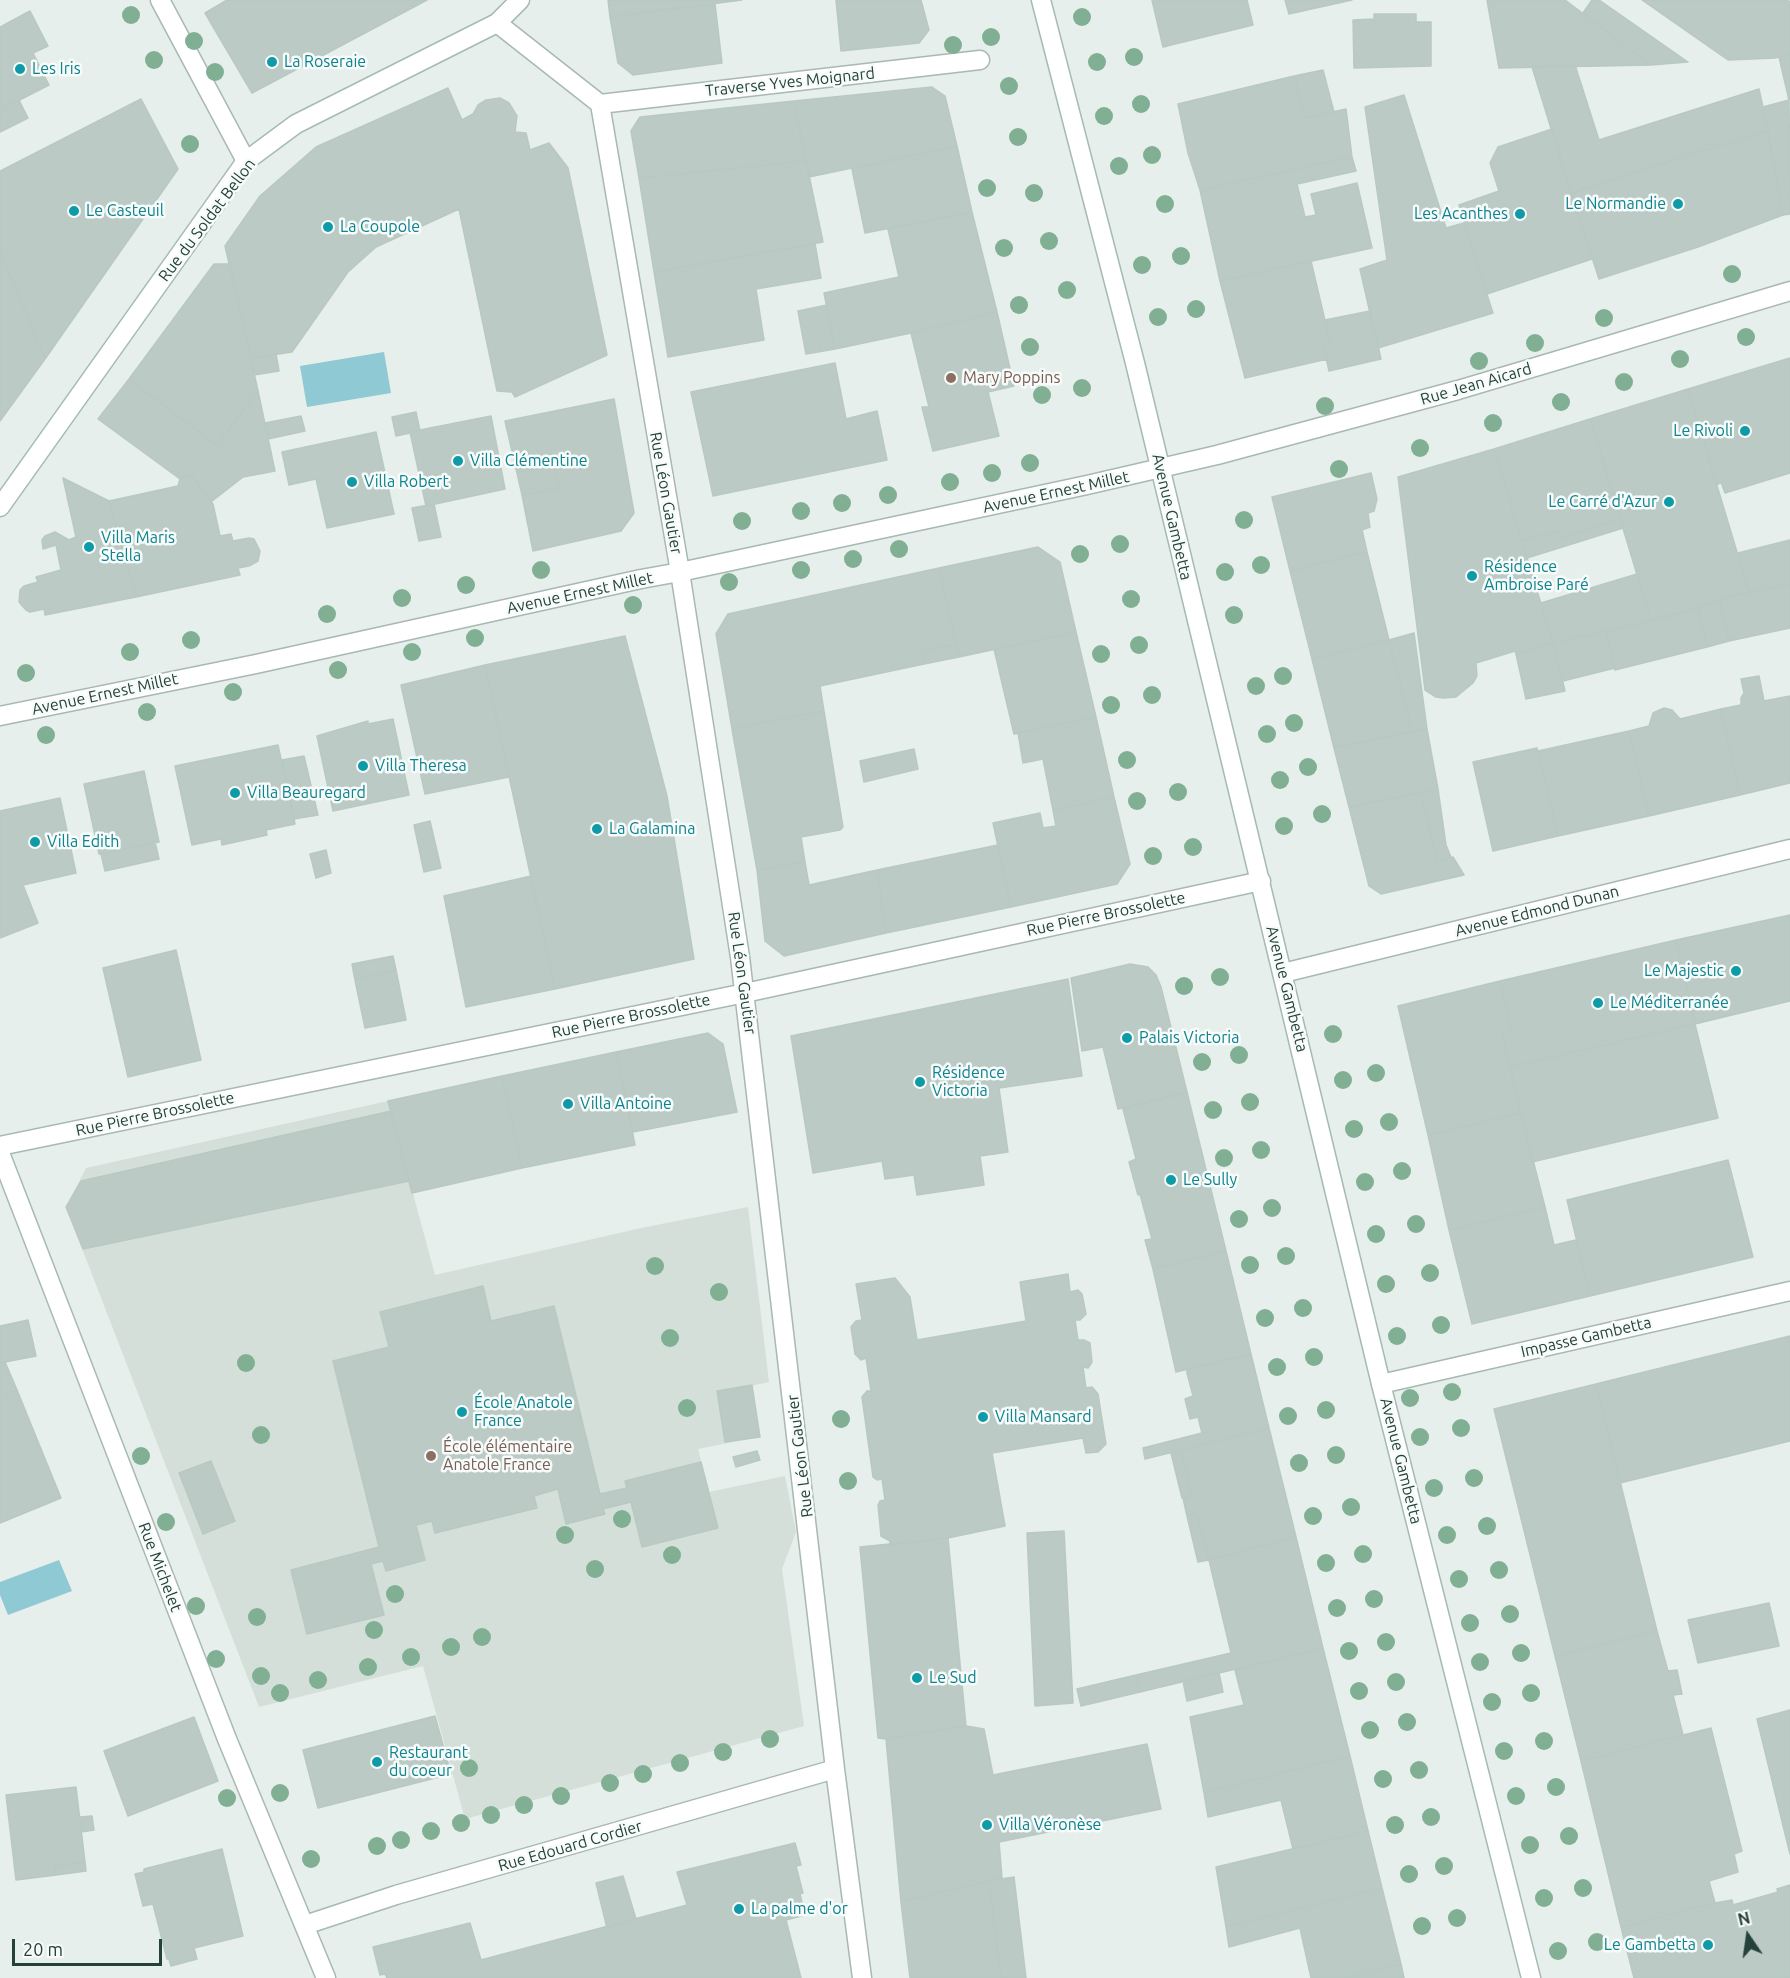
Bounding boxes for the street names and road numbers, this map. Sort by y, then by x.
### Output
street label: Traverse Yves Moignard [704,64,876,100]
street label: Rue du Soldat Bellon [154,155,260,285]
street label: Rue Jean Aicard [1418,359,1534,409]
street label: Rue Léon Gautier [646,430,686,556]
street label: Avenue Gambetta [1148,452,1196,582]
street label: Avenue Ernest Millet [981,467,1131,517]
street label: Avenue Ernest Millet [505,568,655,618]
street label: Avenue Ernest Millet [30,669,180,719]
street label: Avenue Edmond Dunan [1453,881,1621,941]
street label: Rue Pierre Brossolette [1025,888,1187,940]
street label: Rue Léon Gautier [724,910,760,1036]
street label: Avenue Gambetta [1262,924,1312,1054]
street label: Rue Pierre Brossolette [550,990,712,1042]
street label: Rue Pierre Brossolette [74,1088,236,1140]
street label: Impasse Gambetta [1519,1313,1653,1361]
street label: Rue Léon Gautier [783,1393,817,1519]
street label: Avenue Gambetta [1376,1396,1426,1526]
street label: Rue Michelet [134,1520,186,1614]
street label: Rue Edouard Cordier [496,1816,644,1876]

